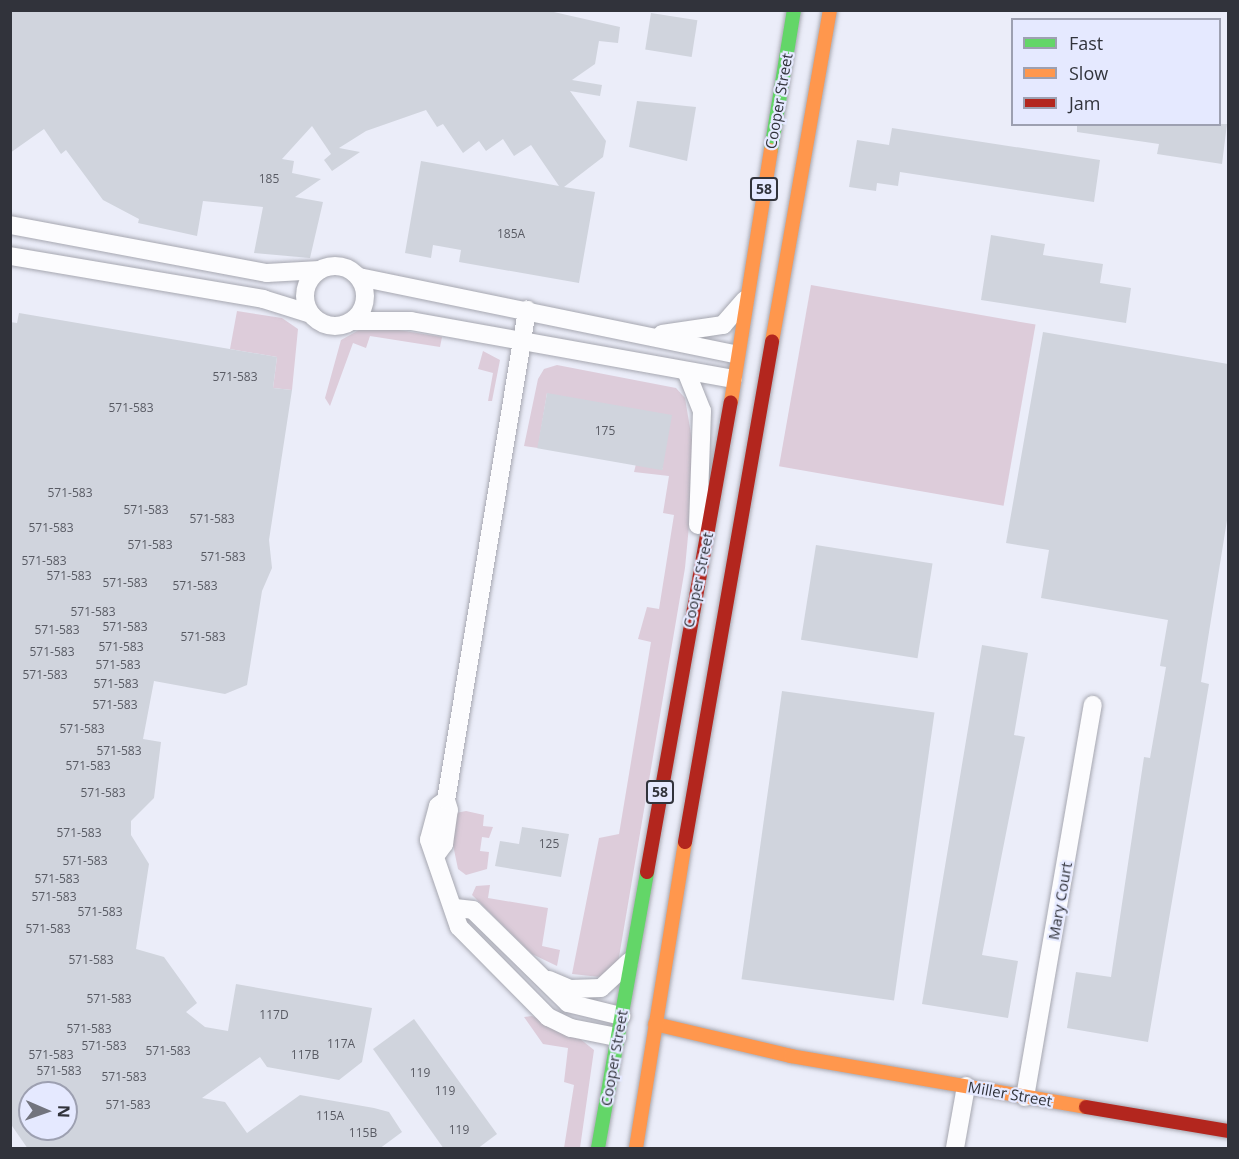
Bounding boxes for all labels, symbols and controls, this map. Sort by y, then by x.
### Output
legend [1011,18,1221,126]
text: Fast [1069,31,1103,55]
street label: Cooper Street [762,52,796,150]
text: Slow [1069,61,1108,85]
text: Jam [1069,91,1101,115]
house number: 185 [259,172,279,186]
road number: 58 [749,178,779,200]
house number: 185A [497,227,525,241]
house number: 571-583 [212,370,258,384]
house number: 571-583 [108,401,154,415]
house number: 175 [595,424,615,438]
house number: 571-583 [47,486,93,500]
house number: 571-583 [123,503,169,517]
house number: 571-583 [189,512,235,526]
house number: 571-583 [28,521,74,535]
street label: Cooper Street [679,531,717,629]
house number: 571-583 [127,538,173,552]
house number: 571-583 [200,550,246,564]
house number: 571-583 [21,554,67,568]
house number: 571-583 [46,569,92,583]
house number: 571-583 [102,576,148,590]
house number: 571-583 [172,579,218,593]
house number: 571-583 [70,605,116,619]
house number: 571-583 [102,620,148,634]
house number: 571-583 [34,623,80,637]
house number: 571-583 [180,630,226,644]
house number: 571-583 [98,640,144,654]
house number: 571-583 [29,645,75,659]
house number: 571-583 [95,658,141,672]
house number: 571-583 [22,668,68,682]
house number: 571-583 [93,677,139,691]
house number: 571-583 [92,698,138,712]
house number: 571-583 [59,722,105,736]
house number: 571-583 [96,744,142,758]
house number: 571-583 [65,759,111,773]
road number: 58 [645,781,675,803]
house number: 571-583 [80,786,126,800]
house number: 571-583 [56,826,102,840]
house number: 125 [539,837,559,851]
house number: 571-583 [62,854,108,868]
street label: Mary Court [1044,861,1076,941]
house number: 571-583 [34,872,80,886]
house number: 571-583 [31,890,77,904]
house number: 571-583 [77,905,123,919]
house number: 571-583 [25,922,71,936]
house number: 571-583 [68,953,114,967]
house number: 571-583 [86,992,132,1006]
house number: 117D [259,1008,289,1022]
street label: Cooper Street [597,1009,631,1107]
house number: 571-583 [66,1022,112,1036]
house number: 117A [327,1037,355,1051]
house number: 571-583 [81,1039,127,1053]
house number: 571-583 [145,1044,191,1058]
house number: 571-583 [28,1048,74,1062]
house number: 117B [291,1048,319,1062]
house number: 571-583 [36,1064,82,1078]
house number: 119 [410,1066,430,1080]
house number: 571-583 [101,1070,147,1084]
street label: Miller Street [966,1078,1054,1110]
north arrow [18,1081,78,1141]
house number: 119 [435,1084,455,1098]
house number: 571-583 [105,1098,151,1112]
text: N [53,1105,75,1118]
house number: 115A [316,1109,344,1123]
house number: 119 [449,1123,469,1137]
house number: 115B [349,1126,377,1140]

